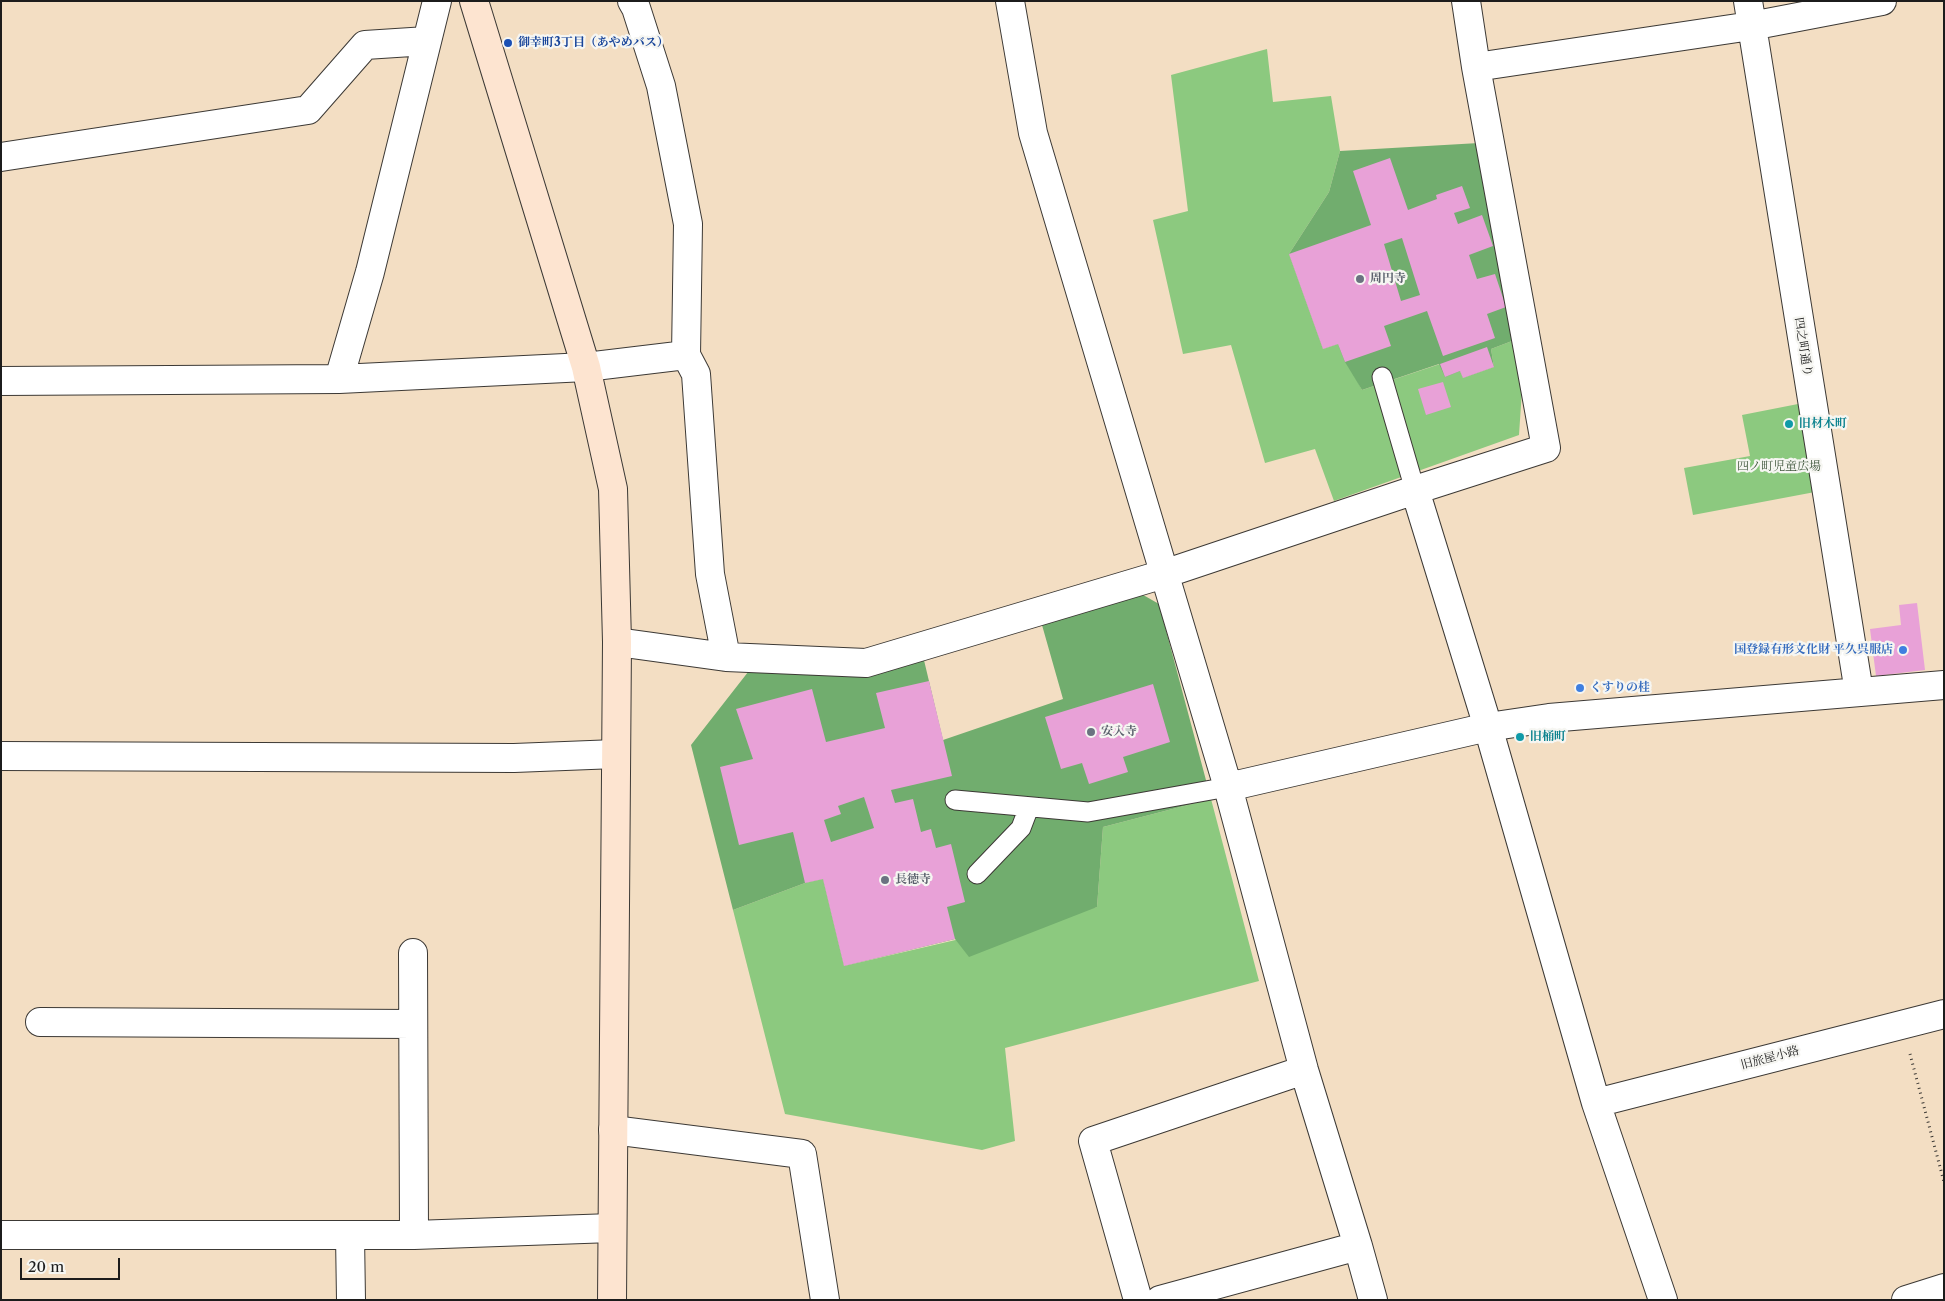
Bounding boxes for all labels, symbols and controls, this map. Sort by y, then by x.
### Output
place label: 御幸町3丁目（あやめバス） [518,36,669,50]
marker: 御幸町3丁目（あやめバス） [502,37,514,49]
place label: 周円寺 [1370,272,1406,286]
marker: 周円寺 [1354,273,1366,285]
street label: 四之町通り [1791,316,1815,378]
place label: 旧材木町 [1799,417,1847,431]
marker: 旧材木町 [1783,418,1795,430]
park label: 四ノ町児童広場 [1737,460,1821,474]
place label: 国登録有形文化財 平久呉服店 [1734,643,1893,657]
marker: 国登録有形文化財 平久呉服店 [1897,644,1909,656]
place label: くすりの桂 [1590,681,1650,695]
marker: くすりの桂 [1574,682,1586,694]
place label: 安入寺 [1101,725,1137,739]
marker: 安入寺 [1085,726,1097,738]
place label: 旧桶町 [1530,730,1566,744]
marker: 旧桶町 [1514,731,1526,743]
place label: 長徳寺 [895,873,931,887]
marker: 長徳寺 [879,874,891,886]
street label: 旧旅屋小路 [1739,1043,1801,1073]
scale bar [22,1248,122,1280]
text: 20 m [28,1257,64,1276]

